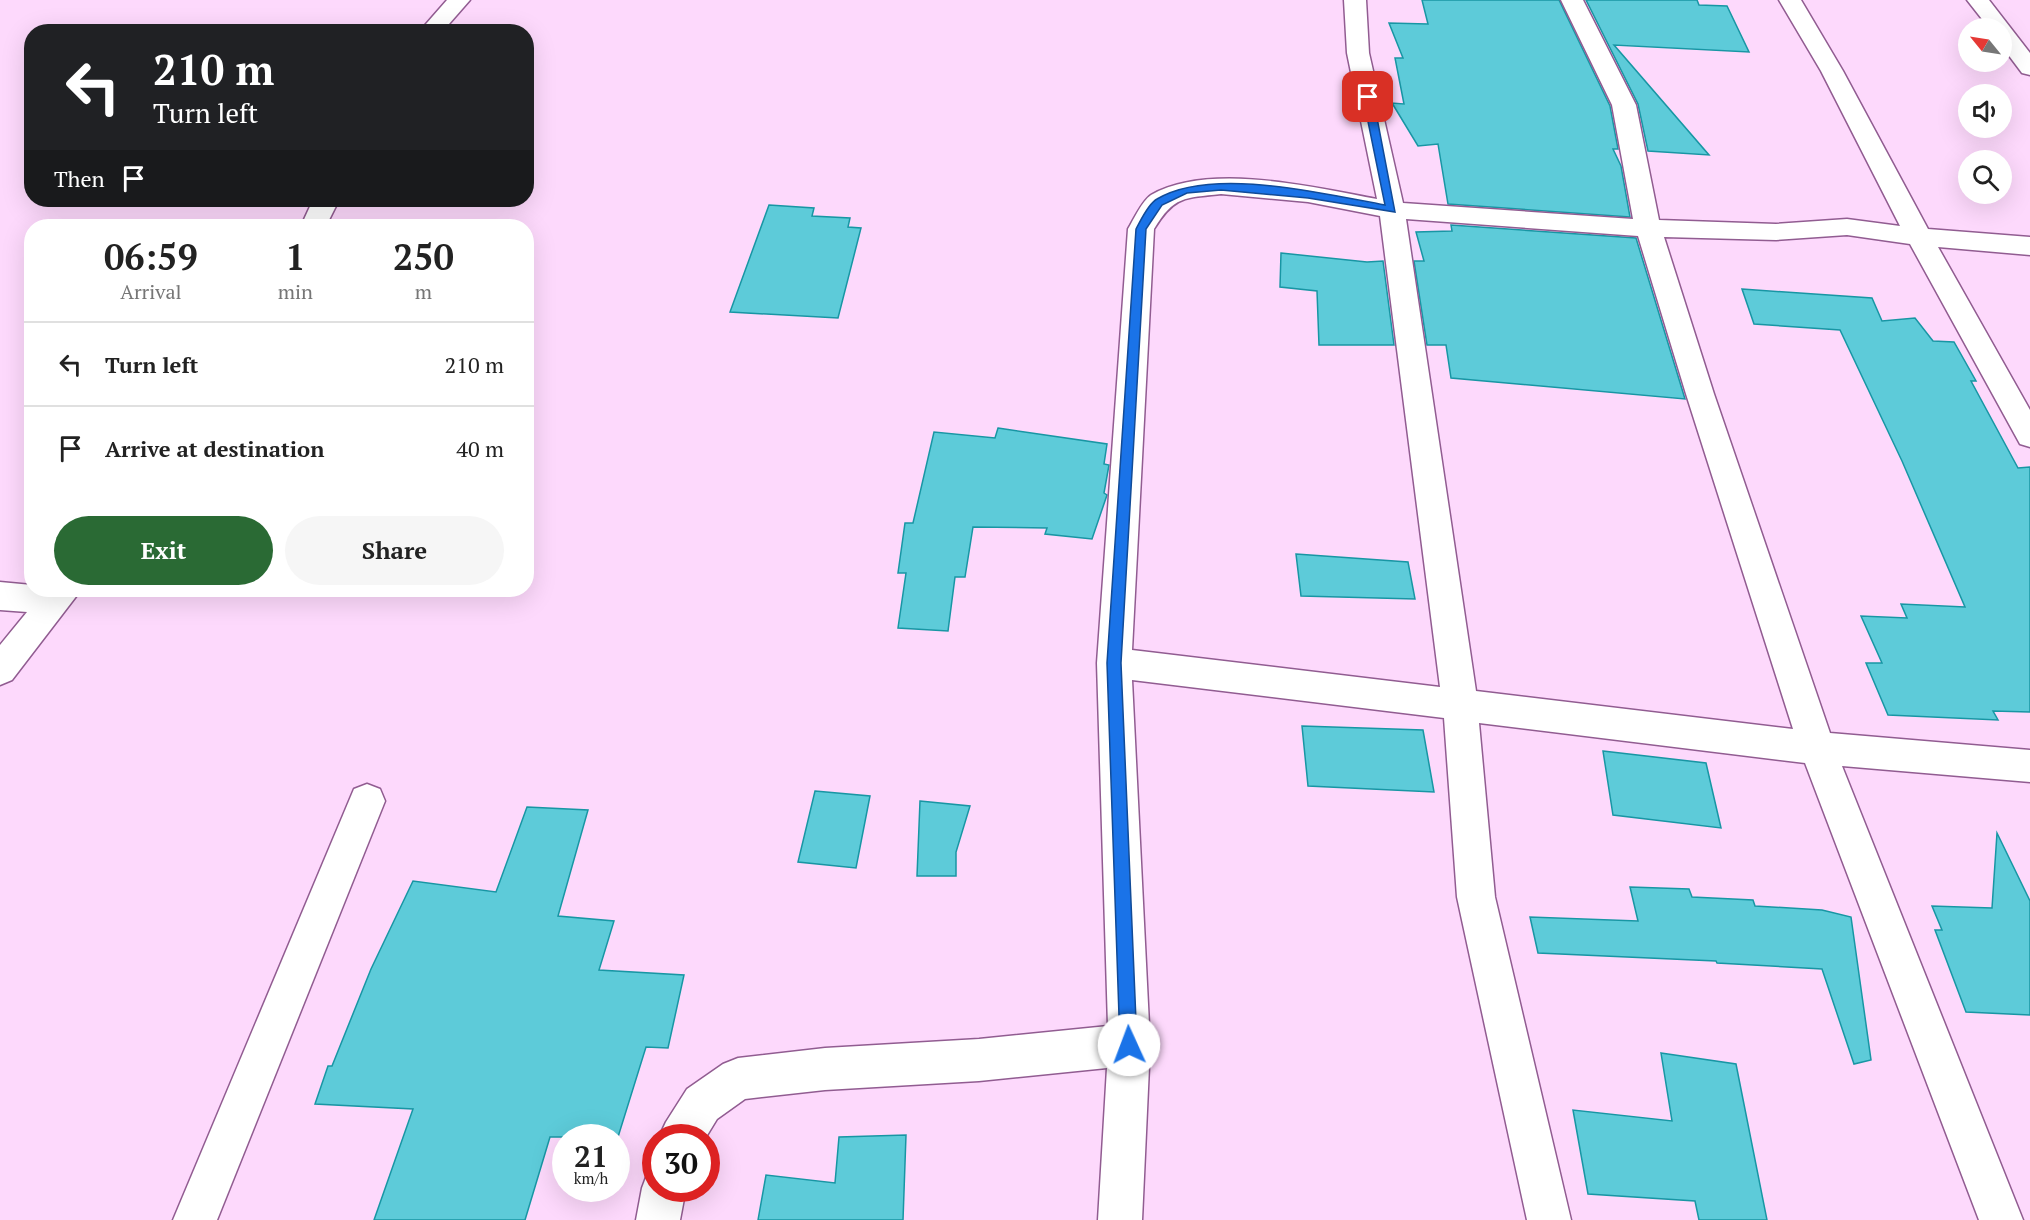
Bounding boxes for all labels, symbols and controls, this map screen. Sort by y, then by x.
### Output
north arrow [1958,18,2012,72]
map controls [1958,18,2012,204]
text: 210 m [153,41,274,97]
icon: left [54,48,132,126]
pin [1342,71,1393,122]
icon: arrive [1351,80,1384,113]
button: sound [1958,84,2012,138]
text: Turn left [153,95,258,131]
button: search [1958,150,2012,204]
icon: arrive [117,162,150,195]
text: Then [54,164,105,193]
text: 06:59 [104,233,198,280]
text: 1 [285,233,306,280]
text: 250 [393,233,454,280]
text: Arrival [120,278,182,305]
text: min [278,278,313,305]
text: m [415,278,432,305]
icon: left [54,348,87,381]
text: Turn left [105,350,198,379]
text: 210 m [444,350,504,379]
icon: arrive [54,432,87,465]
text: Arrive at destination [105,434,324,463]
text: 40 m [456,434,504,463]
button: Exit [54,516,273,585]
button: Share [285,516,504,585]
position arrow [1097,1013,1161,1077]
speed limit sign: 30 [642,1124,720,1202]
text: 21 [574,1136,608,1176]
text: km/h [574,1168,608,1188]

